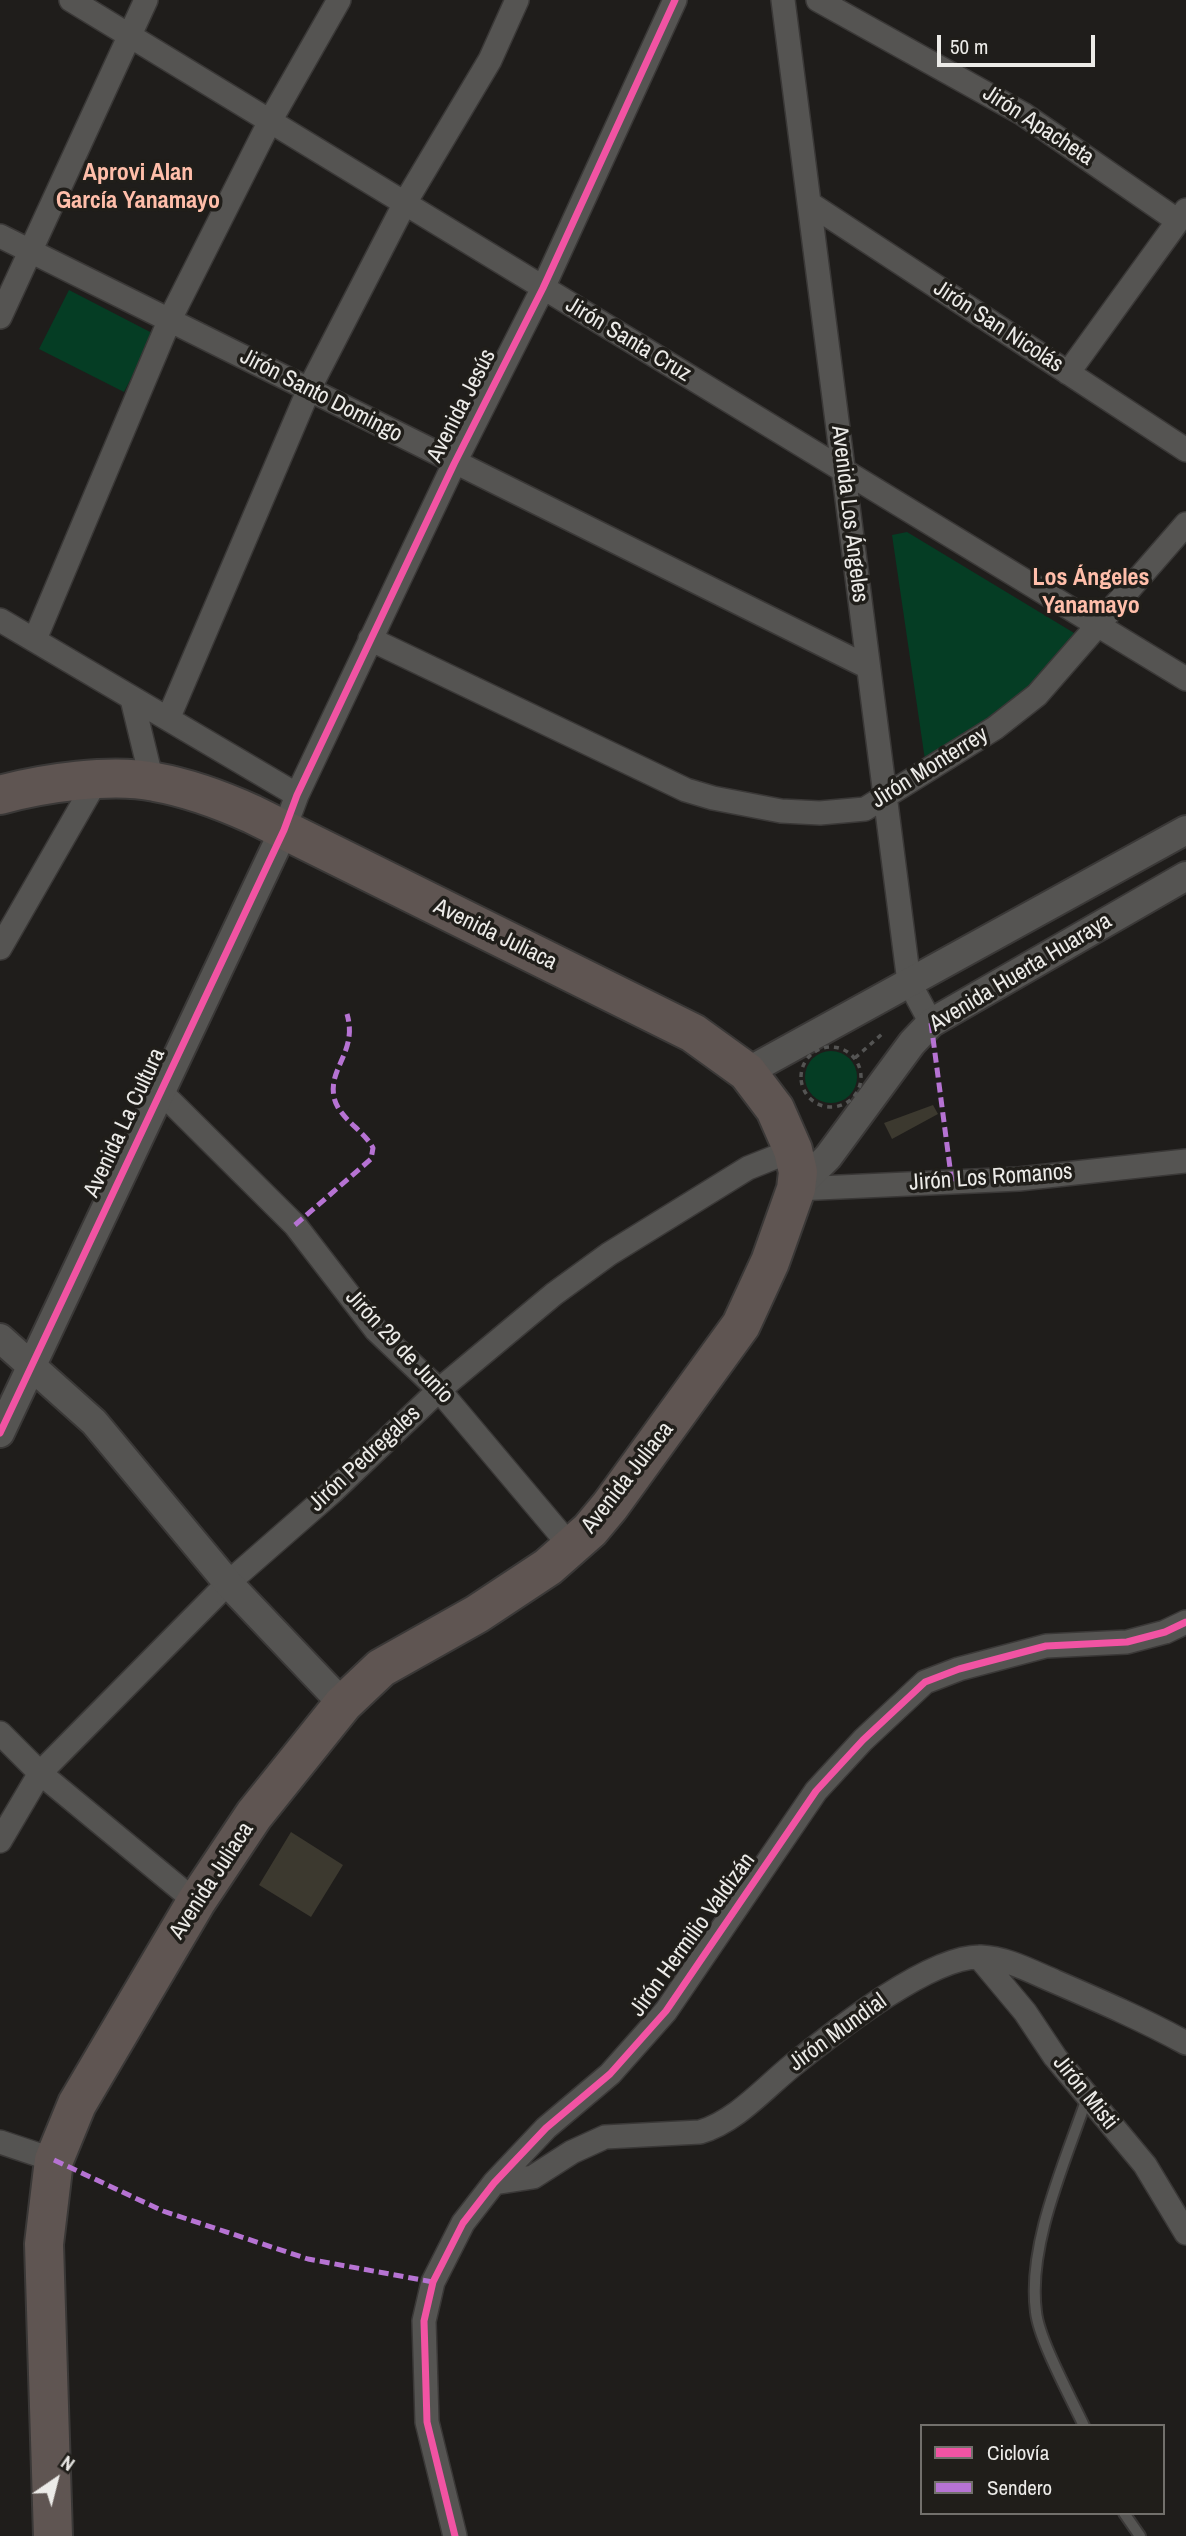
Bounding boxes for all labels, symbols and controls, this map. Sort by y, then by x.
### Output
scale bar [941,21,1098,65]
text: 50 m [950,32,988,61]
street label: Jirón Apacheta [977,80,1099,172]
district label: Aprovi Alan García Yanamayo [56,160,220,216]
street label: Jirón San Nicolás [928,275,1068,379]
street label: Jirón Santa Cruz [560,292,696,388]
street label: Jirón Santo Domingo [235,343,407,449]
street label: Avenida Jesús [422,345,502,467]
street label: Avenida Los Ángeles [824,424,874,604]
district label: Los Ángeles Yanamayo [1032,565,1150,621]
street label: Jirón Monterrey [867,721,993,815]
street label: Avenida Juliaca [429,893,561,977]
street label: Avenida Huerta Huaraya [925,908,1117,1038]
street label: Avenida La Cultura [78,1044,172,1202]
street label: Jirón Los Romanos [908,1159,1074,1197]
street label: Jirón 29 de Junio [339,1284,459,1410]
street label: Jirón Pedregales [303,1400,427,1518]
street label: Avenida Juliaca [576,1417,680,1539]
street label: Avenida Juliaca [164,1817,260,1945]
street label: Jirón Hermilio Valdizán [624,1848,762,2022]
street label: Jirón Mundial [784,1988,892,2078]
street label: Jirón Misti [1047,2050,1123,2136]
legend [920,2424,1165,2515]
text: Ciclovía [987,2438,1049,2467]
north arrow [21,2445,91,2515]
text: N [56,2449,80,2477]
text: Sendero [987,2473,1052,2502]

